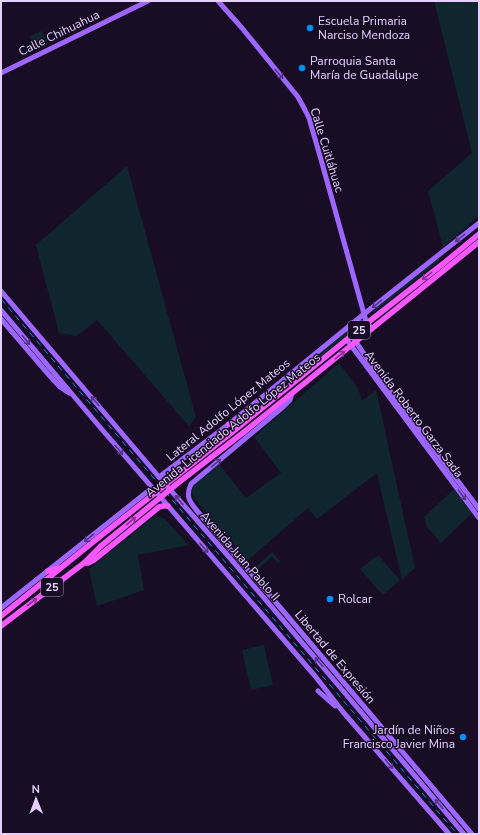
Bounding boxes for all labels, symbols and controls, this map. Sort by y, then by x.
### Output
street label: Calle Chihuahua [16,6,102,60]
place label: Escuela Primaria Narciso Mendoza [318,13,410,43]
marker: Escuela Primaria Narciso Mendoza [305,23,315,33]
place label: Parroquia Santa María de Guadalupe [310,53,418,83]
marker: Parroquia Santa María de Guadalupe [297,63,307,73]
one-way arrow [275,68,284,79]
street label: Calle Cuitláhuac [307,106,348,195]
one-way arrow [454,234,465,242]
one-way arrow [422,272,433,281]
one-way arrow [372,299,383,308]
road number: 25 [348,321,370,339]
one-way arrow [22,334,31,345]
street label: Avenida Roberto Garza Sada [361,347,467,481]
street label: Avenida Licenciado Adolfo López Mateos [142,349,324,501]
one-way arrow [334,350,345,359]
street label: Lateral Adolfo López Mateos [163,355,293,465]
one-way arrow [90,396,99,407]
one-way arrow [115,444,124,455]
one-way arrow [210,459,221,468]
one-way arrow [458,489,466,500]
one-way arrow [175,495,184,505]
street label: Avenida Juan Pablo II [197,508,283,604]
one-way arrow [126,517,137,526]
one-way arrow [83,534,94,543]
one-way arrow [200,543,209,553]
road number: 25 [41,578,63,596]
place label: Rolcar [338,591,373,607]
marker: Rolcar [325,594,335,604]
one-way arrow [26,598,37,606]
street label: Libertad de Expresión [291,607,379,707]
one-way arrow [314,657,323,668]
place label: Jardín de Niños Francisco Javier Mina [343,722,455,752]
marker: Jardín de Niños Francisco Javier Mina [458,732,468,742]
one-way arrow [384,759,393,770]
north arrow [16,779,56,819]
text: N [32,782,40,797]
one-way arrow [435,799,444,810]

